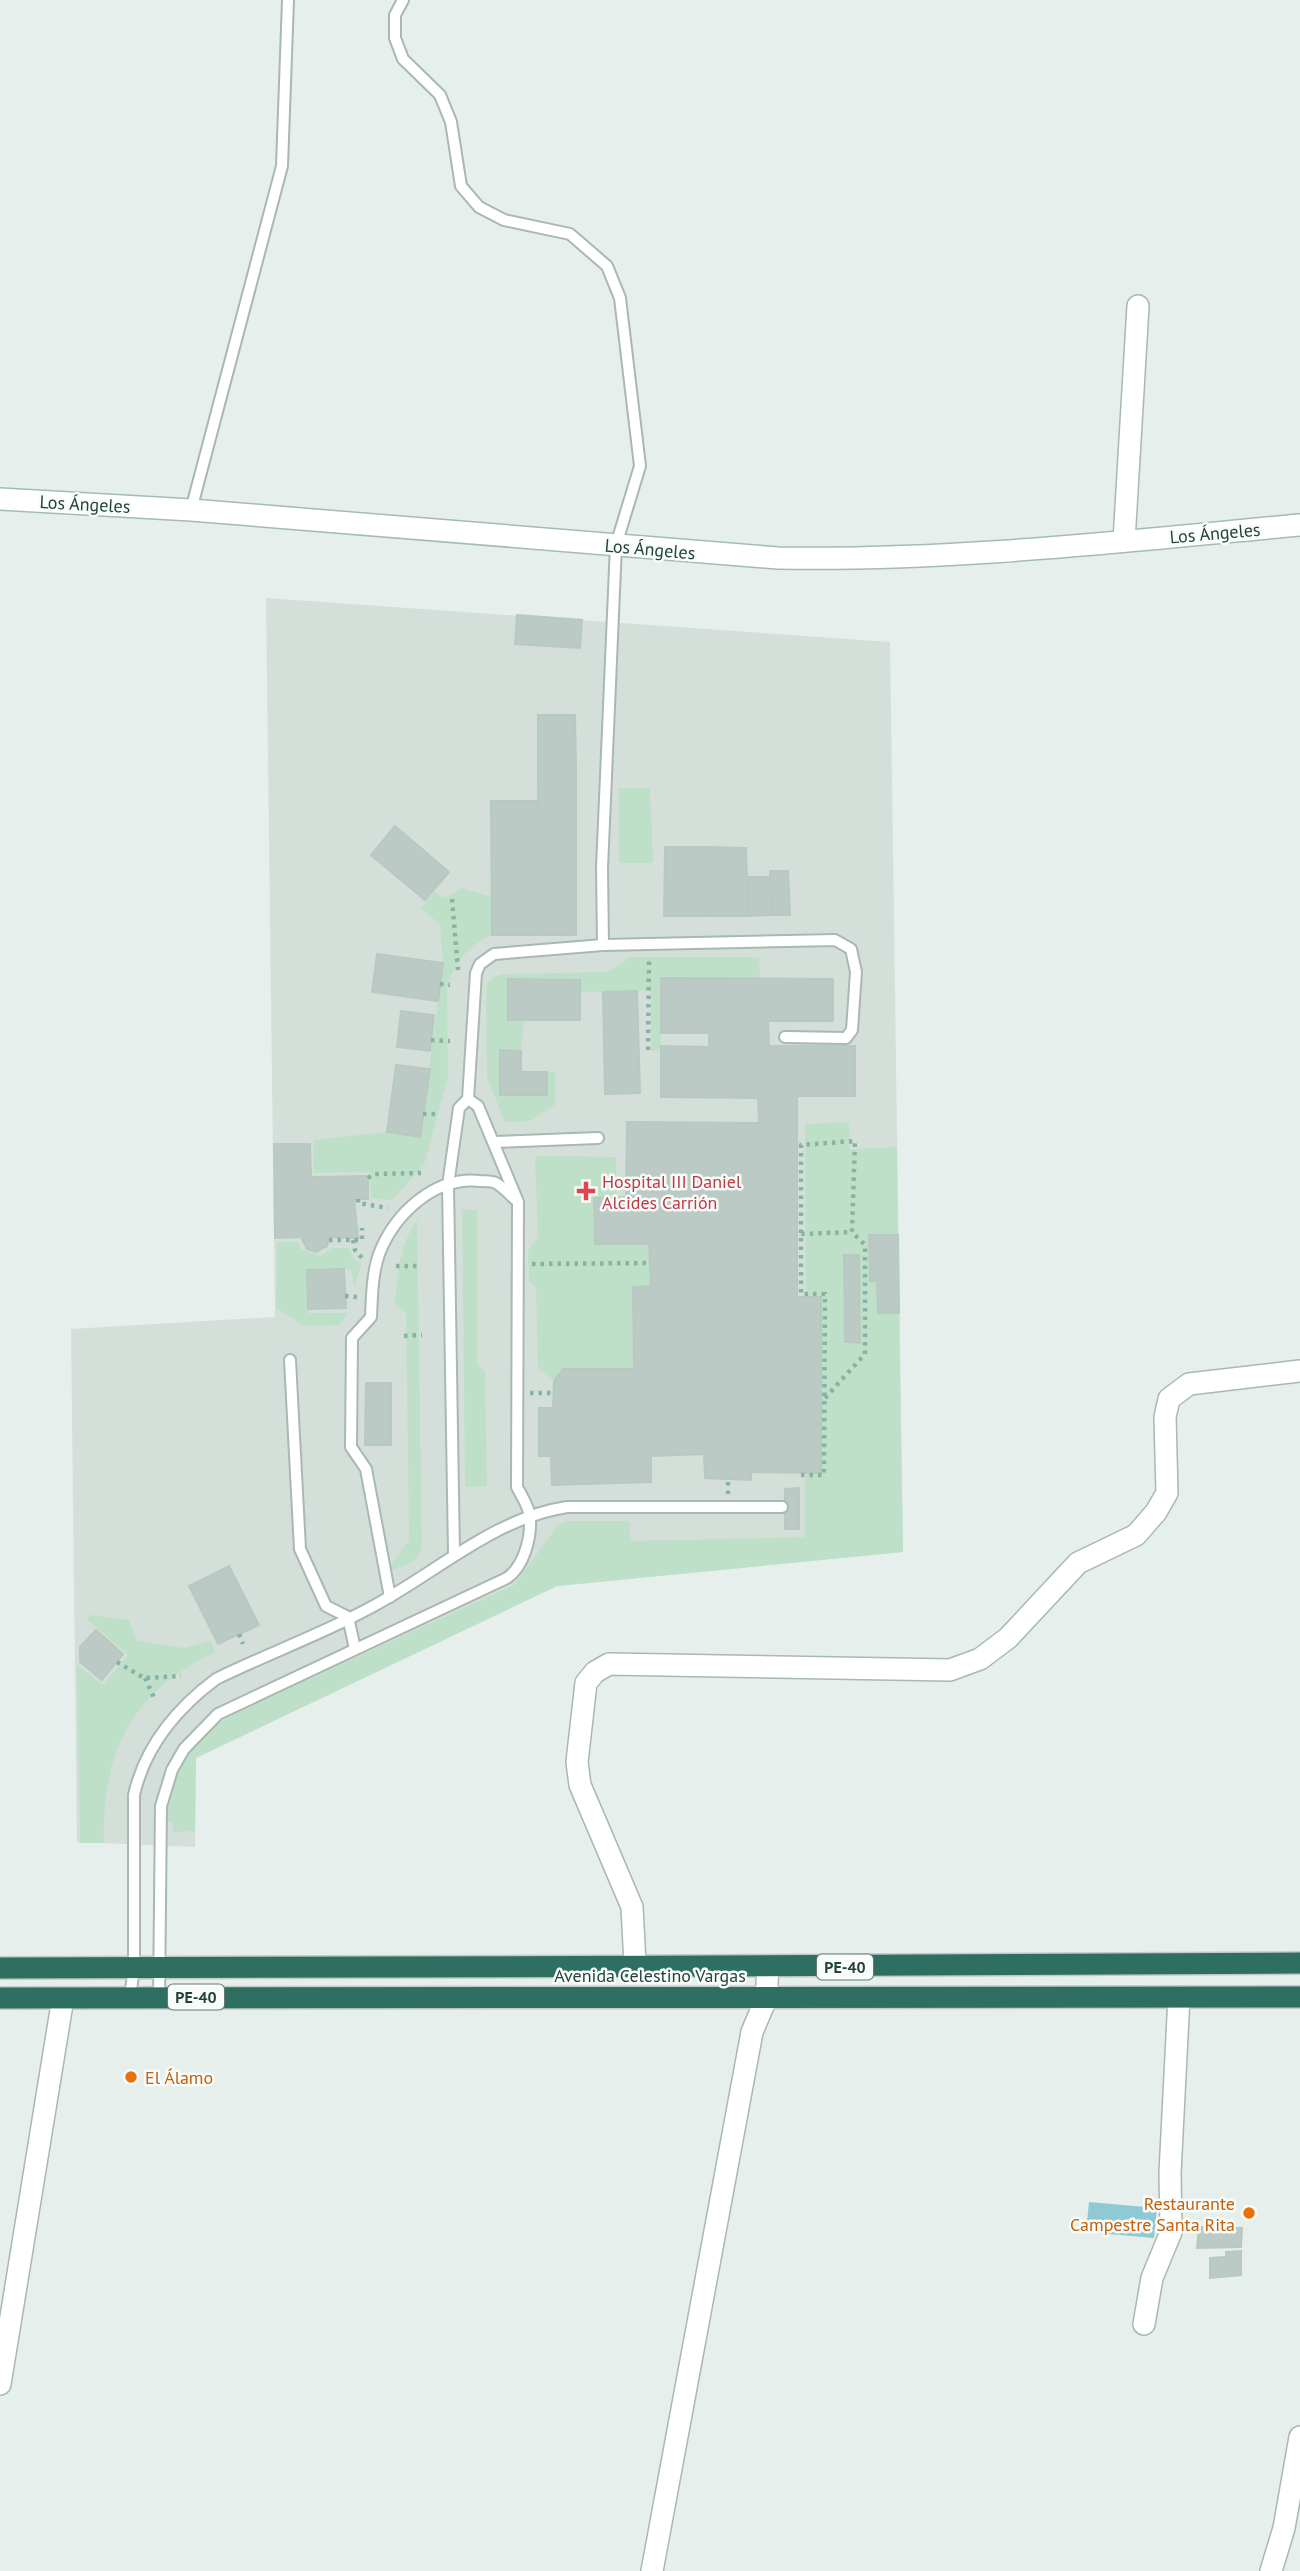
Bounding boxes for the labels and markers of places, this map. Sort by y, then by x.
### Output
place label: Hospital III Daniel Alcides Carrión [602,1170,742,1214]
marker: Hospital III Daniel Alcides Carrión [576,1181,596,1201]
place label: El Álamo [145,2066,213,2089]
marker: El Álamo [123,2069,139,2085]
place label: Restaurante Campestre Santa Rita [1070,2192,1235,2236]
marker: Restaurante Campestre Santa Rita [1241,2205,1257,2221]

